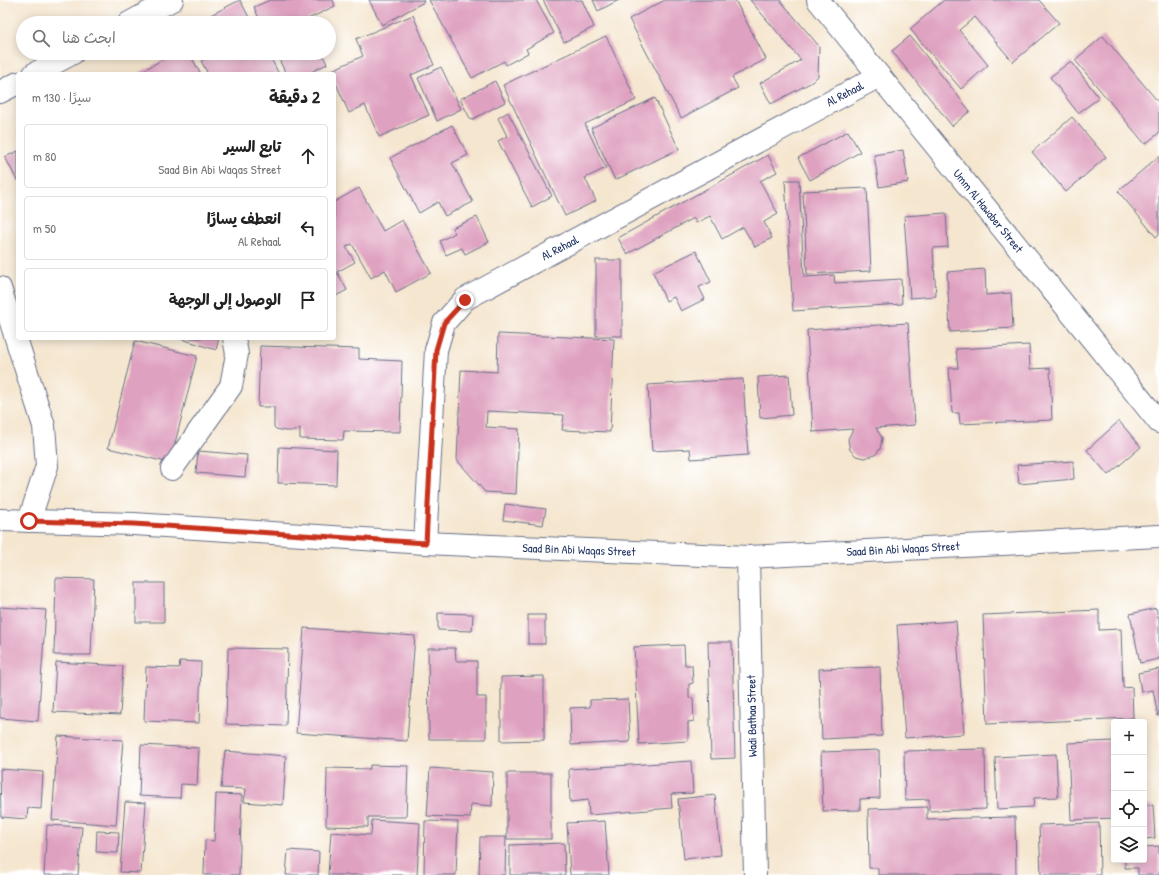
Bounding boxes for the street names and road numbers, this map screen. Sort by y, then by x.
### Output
street label: Al Rehaal [823,76,867,110]
street label: Umm Al Hawaber Street [949,165,1028,257]
street label: Al Rehaal [538,230,582,264]
street label: Saad Bin Abi Waqas Street [846,537,961,560]
street label: Saad Bin Abi Waqas Street [522,539,637,560]
street label: Wadi Bathaa Street [742,674,761,757]

